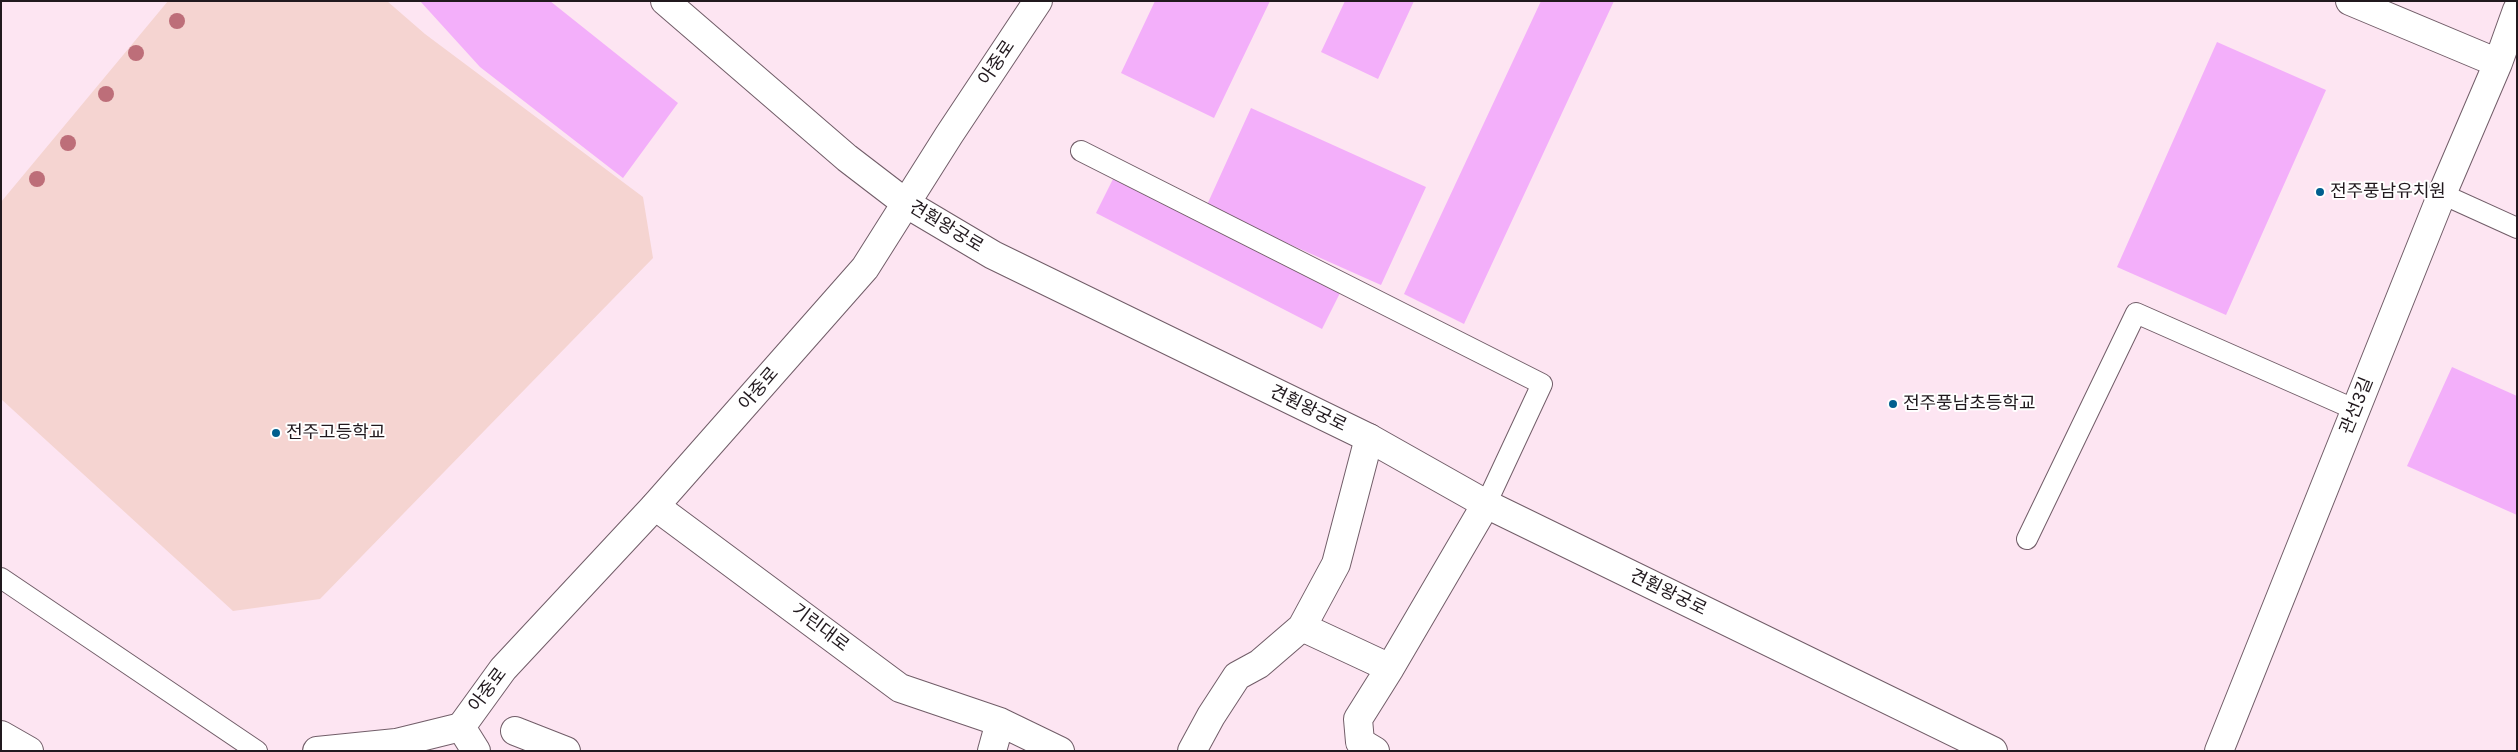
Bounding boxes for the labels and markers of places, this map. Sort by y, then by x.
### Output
place label: 전주풍남유치원 [2330,181,2446,203]
marker: 전주풍남유치원 [2314,186,2326,198]
place label: 전주풍남초등학교 [1903,393,2035,415]
marker: 전주풍남초등학교 [1887,398,1899,410]
place label: 전주고등학교 [286,422,385,444]
marker: 전주고등학교 [270,427,282,439]

